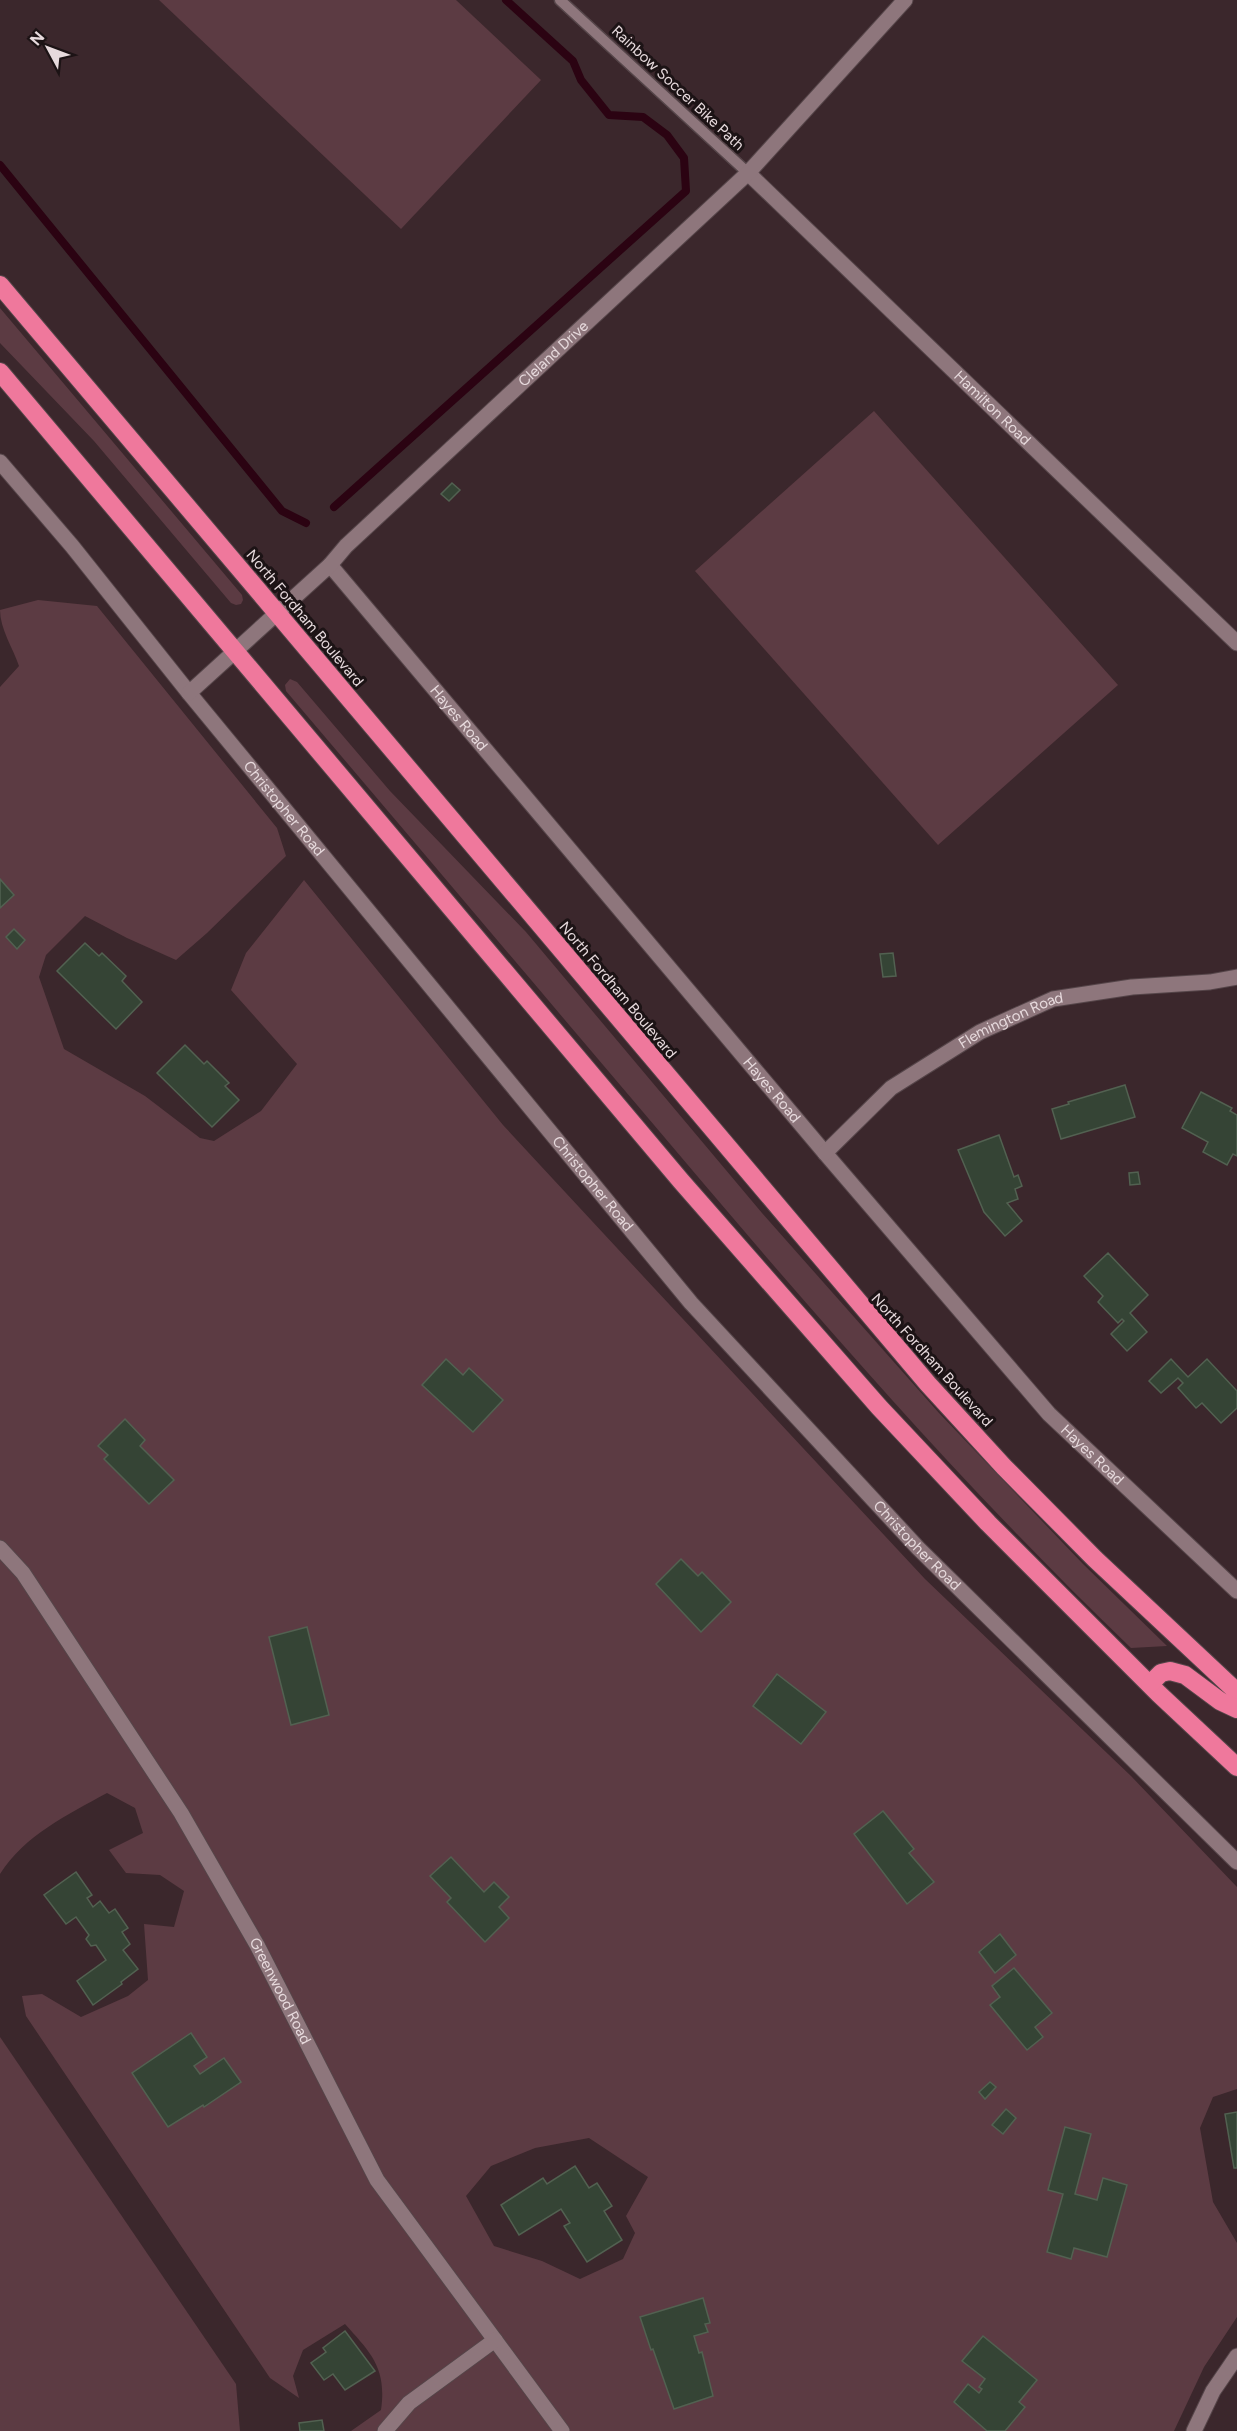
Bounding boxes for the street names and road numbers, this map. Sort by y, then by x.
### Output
street label: Rainbow Soccer Bike Path [608,22,748,154]
street label: Cleland Drive [515,317,592,391]
street label: Hamilton Road [950,367,1035,449]
street label: North Fordham Boulevard [243,546,367,690]
street label: Hayes Road [426,682,491,754]
street label: Christopher Road [240,757,328,860]
street label: North Fordham Boulevard [556,918,680,1062]
street label: Flemington Road [955,989,1064,1052]
street label: Hayes Road [739,1053,804,1126]
street label: Christopher Road [548,1132,637,1235]
street label: North Fordham Boulevard [867,1290,997,1430]
street label: Hayes Road [1057,1421,1128,1489]
street label: Christopher Road [870,1497,965,1594]
street label: Greenwood Road [246,1934,315,2047]

